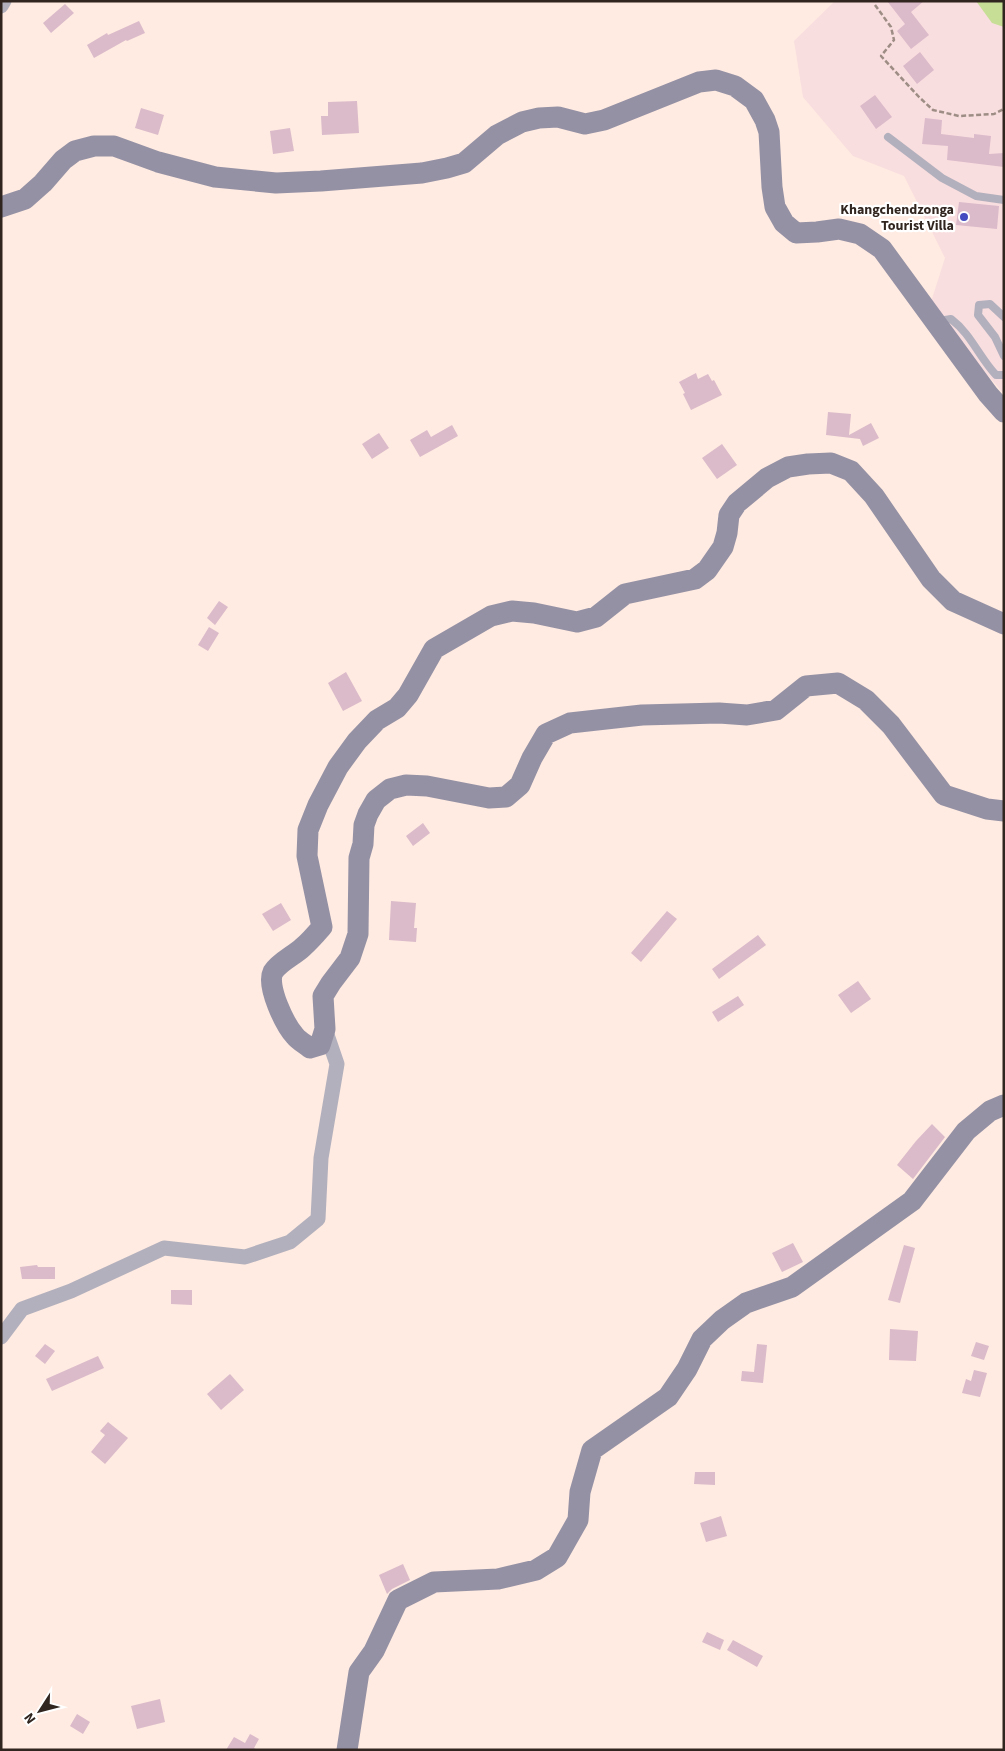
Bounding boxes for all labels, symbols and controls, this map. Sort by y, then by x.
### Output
place label: Khangchendzonga Tourist Villa [840,200,954,236]
marker: Khangchendzonga Tourist Villa [958,211,970,223]
north arrow [15,1686,65,1736]
text: N [19,1708,41,1728]

